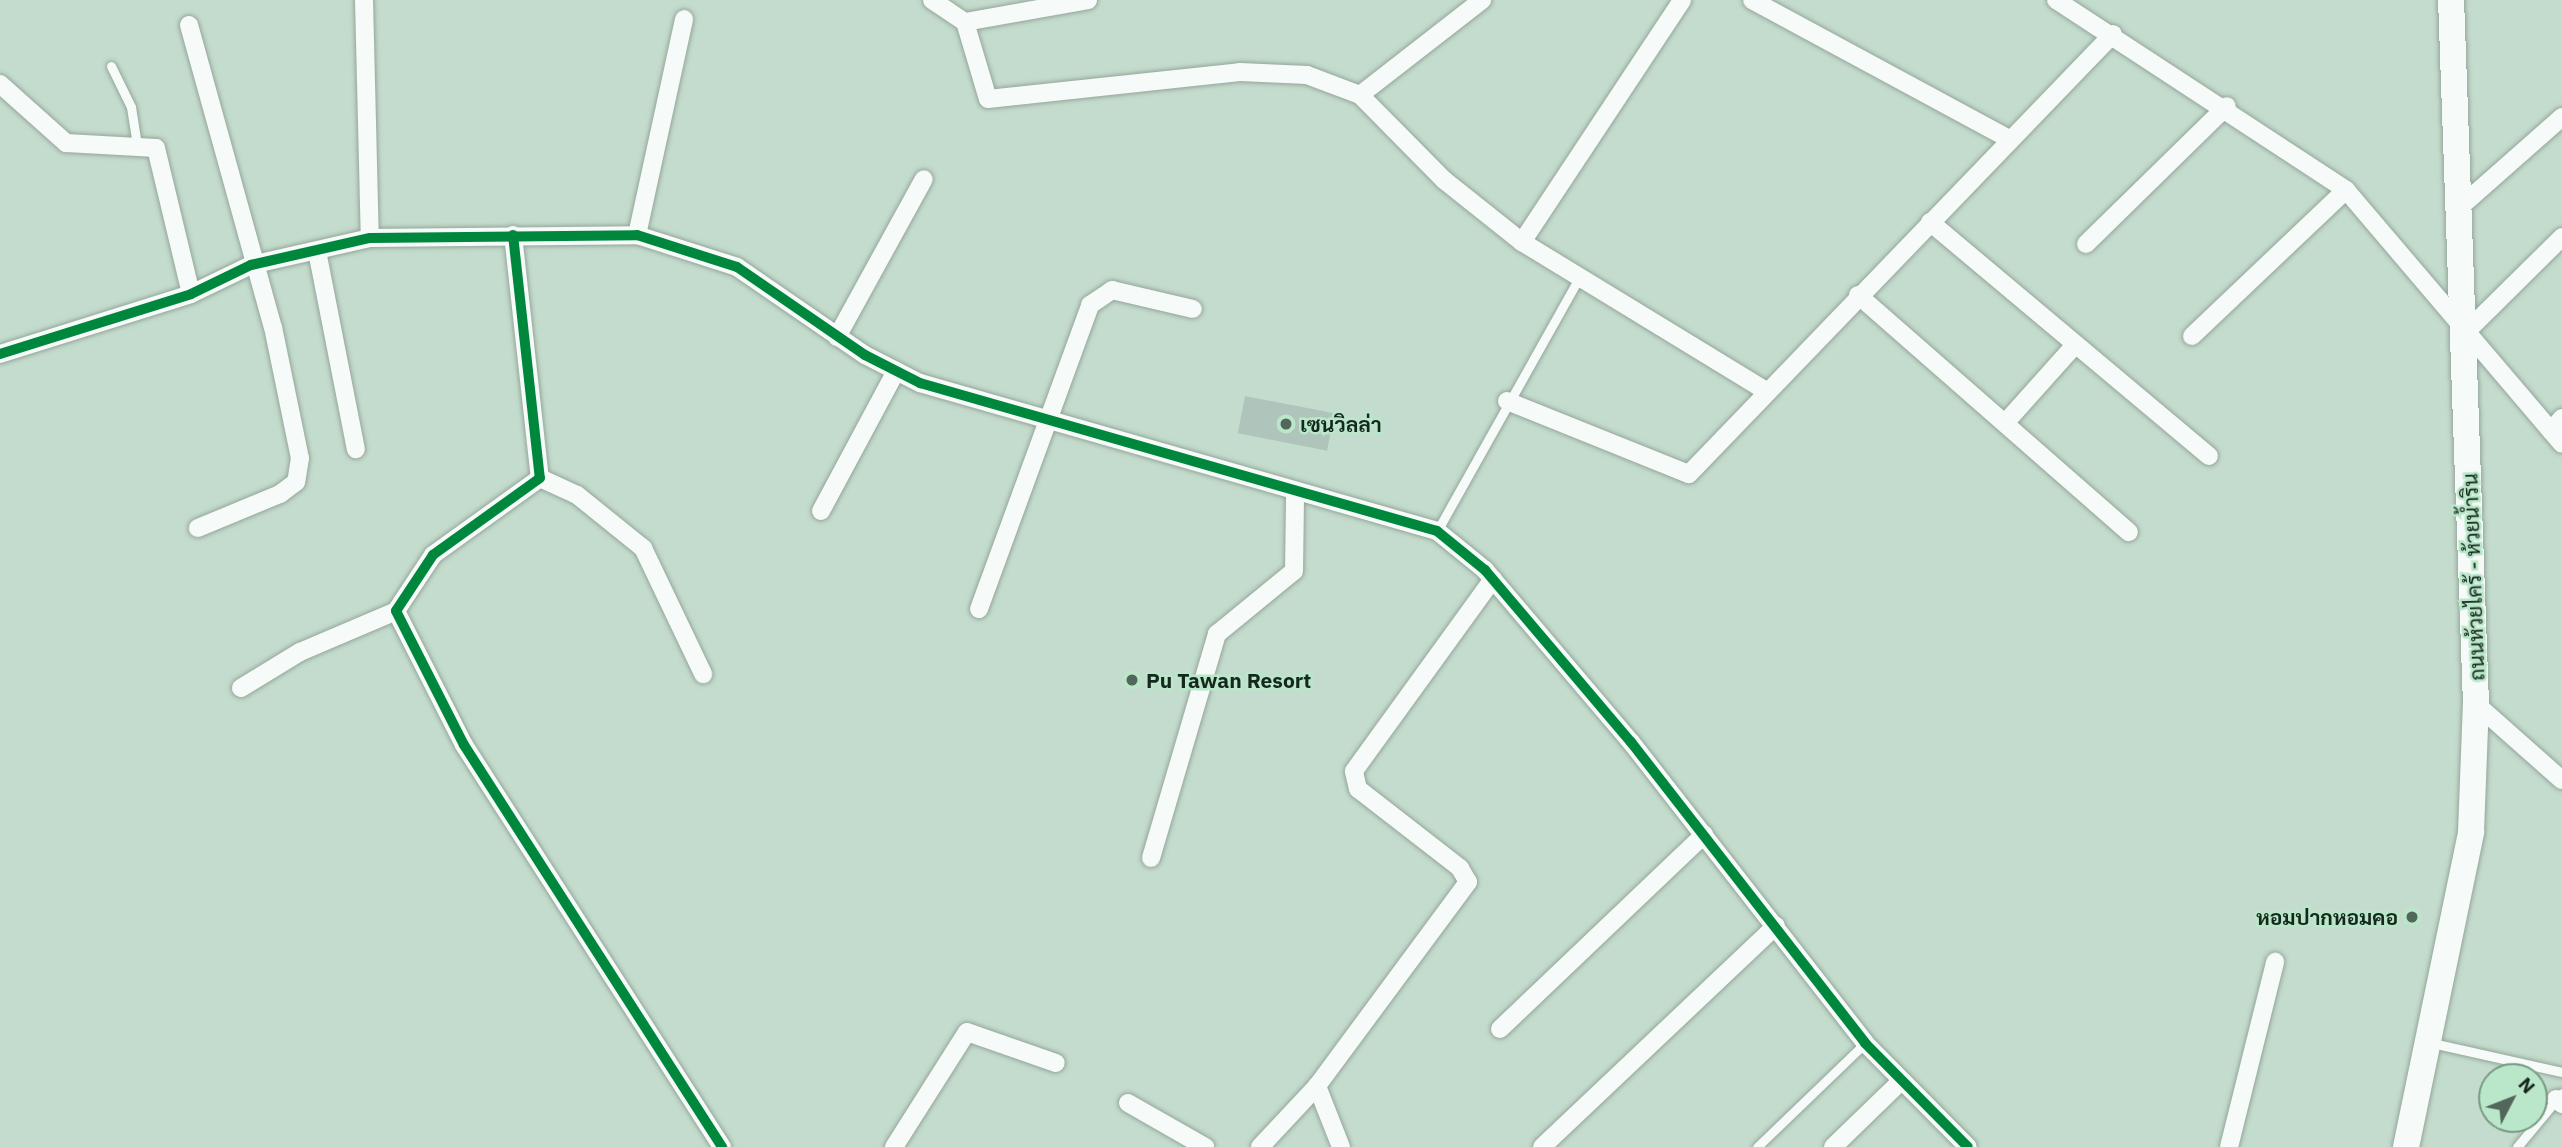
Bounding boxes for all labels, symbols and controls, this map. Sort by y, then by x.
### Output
place label: เซนวิลล่า [1300,411,1382,437]
marker: เซนวิลล่า [1278,416,1294,432]
street label: ถนนห้วยไคร้ - ห้วยน้ำริน [2457,473,2489,681]
place label: Pu Tawan Resort [1146,667,1311,693]
marker: Pu Tawan Resort [1124,672,1140,688]
place label: หอมปากหอมคอ [2256,904,2398,930]
marker: หอมปากหอมคอ [2404,909,2420,925]
north arrow [2478,1063,2548,1133]
text: N [2514,1072,2541,1098]

